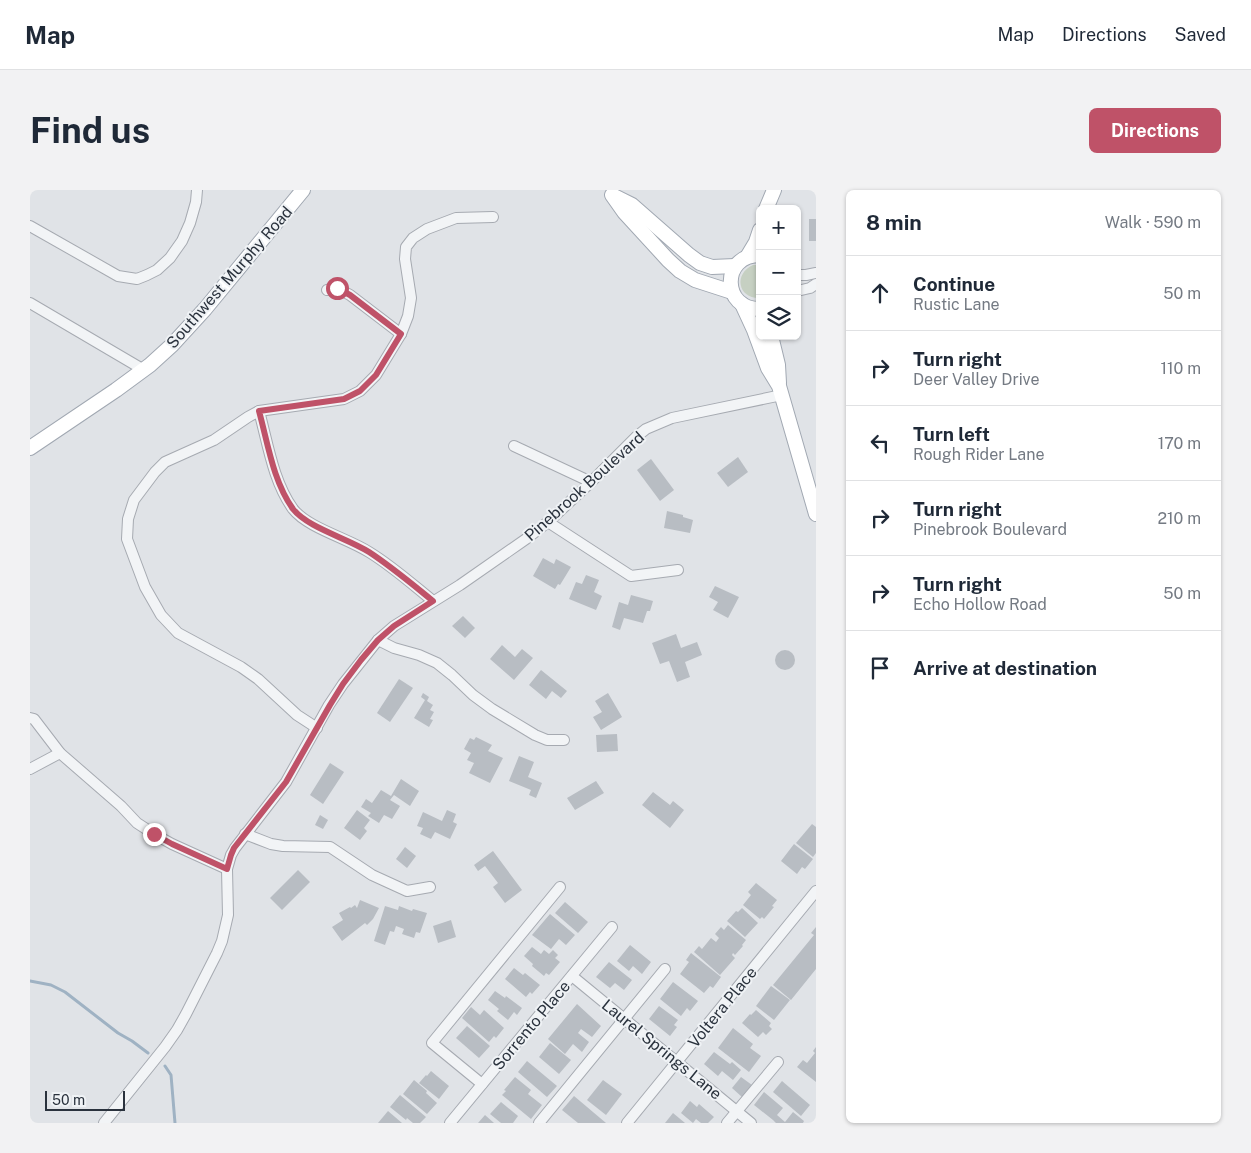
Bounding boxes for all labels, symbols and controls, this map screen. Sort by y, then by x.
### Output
text: Map [25,21,75,49]
text: Map [997,24,1034,45]
text: Directions [1062,24,1147,45]
text: Saved [1175,24,1226,45]
button: Directions [1089,108,1221,153]
text: Find us [30,110,150,151]
street label: Southwest Murphy Road [162,202,296,352]
map controls [756,205,801,340]
button: + [756,205,801,250]
text: 8 min [866,210,922,235]
text: Walk · 590 m [1105,213,1201,232]
button: − [756,250,801,295]
text: Continue [913,273,995,295]
route start [326,277,349,300]
icon: ahead [866,279,894,307]
text: 50 m [1163,284,1201,303]
button: layers [756,295,801,340]
text: Rustic Lane [913,295,1000,314]
text: Turn right [913,348,1002,370]
icon: right [866,354,894,382]
text: 110 m [1160,359,1201,378]
text: Deer Valley Drive [913,370,1040,389]
text: Turn left [913,423,990,445]
street label: Pinebrook Boulevard [521,428,648,545]
icon: left [866,429,894,457]
text: 170 m [1158,434,1201,453]
text: Rough Rider Lane [913,445,1044,464]
text: Turn right [913,498,1002,520]
icon: right [866,504,894,532]
text: 210 m [1157,509,1201,528]
text: Pinebrook Boulevard [913,520,1067,539]
text: Turn right [913,573,1002,595]
icon: right [866,579,894,607]
text: 50 m [1163,584,1201,603]
text: Echo Hollow Road [913,595,1047,614]
icon: arrive [866,654,894,682]
text: Arrive at destination [913,657,1097,679]
route end [143,823,166,846]
street label: Voltera Place [684,963,761,1052]
street label: Sorrento Place [489,977,574,1074]
street label: Laurel Springs Lane [598,995,725,1104]
scale bar [45,1088,125,1111]
text: 50 m [52,1092,85,1108]

